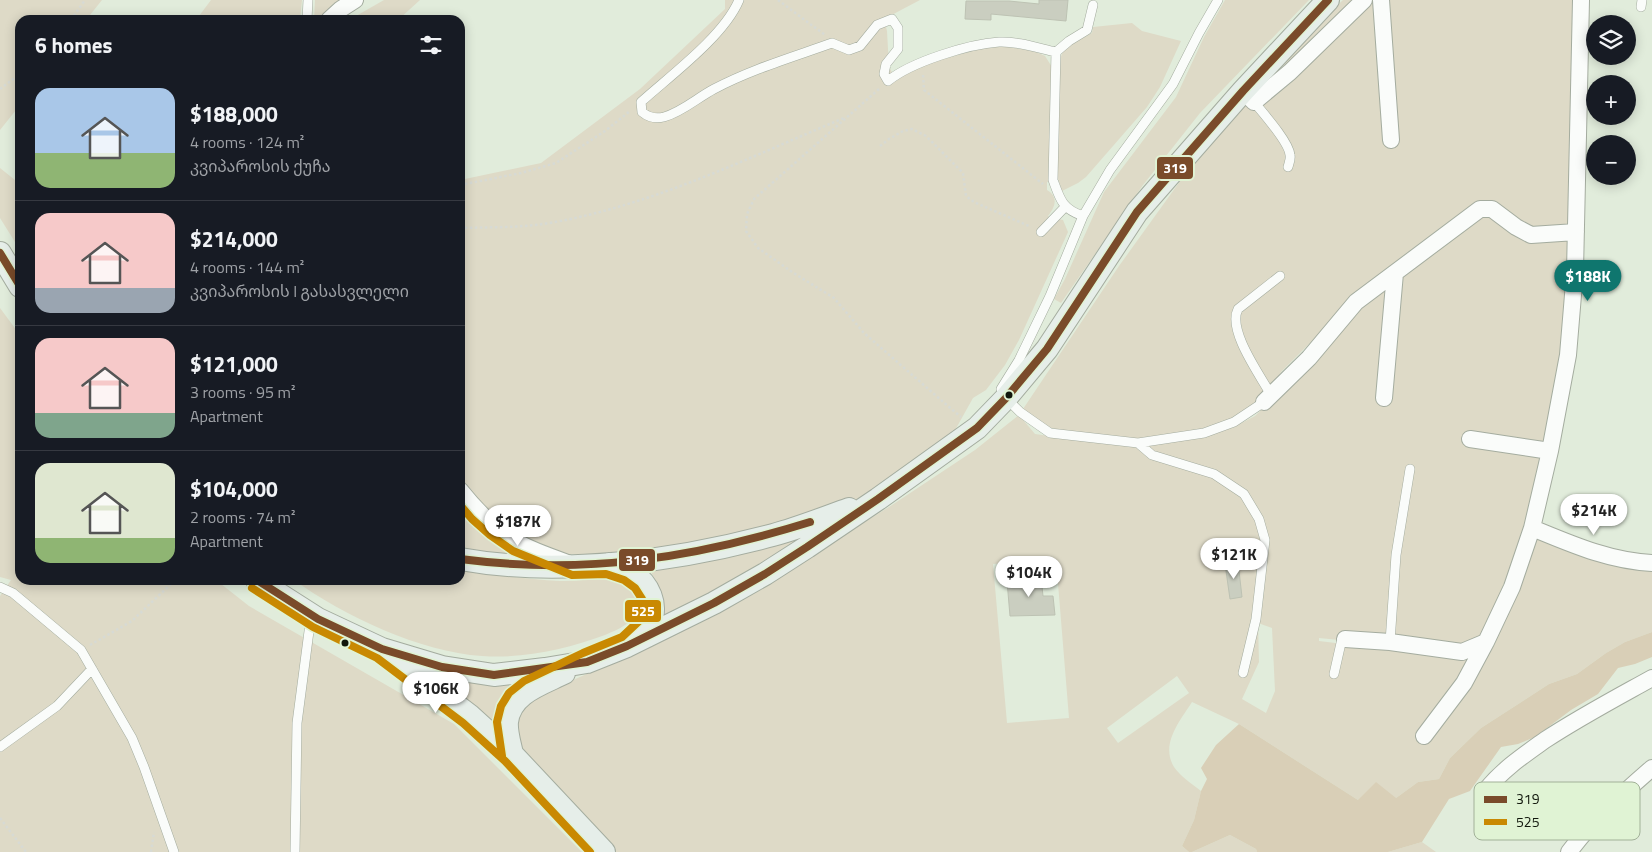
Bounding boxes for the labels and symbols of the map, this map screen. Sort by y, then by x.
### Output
line badge: 319 [1156,156,1194,180]
text: 319 [1163,157,1187,178]
pin: $188K [1553,260,1623,302]
unlabelled marker [1004,390,1014,400]
pin: $214K [1559,494,1629,536]
pin: $187K [483,504,553,547]
pin: $121K [1199,538,1269,580]
line badge: 319 [618,548,656,572]
text: 319 [625,549,649,570]
pin: $104K [994,556,1064,598]
line badge: 525 [624,599,662,623]
text: 525 [631,600,655,621]
unlabelled marker [340,638,350,648]
pin: $106K [401,672,471,714]
legend [1474,782,1640,840]
text: 319 [1516,788,1540,809]
text: 525 [1516,811,1540,832]

